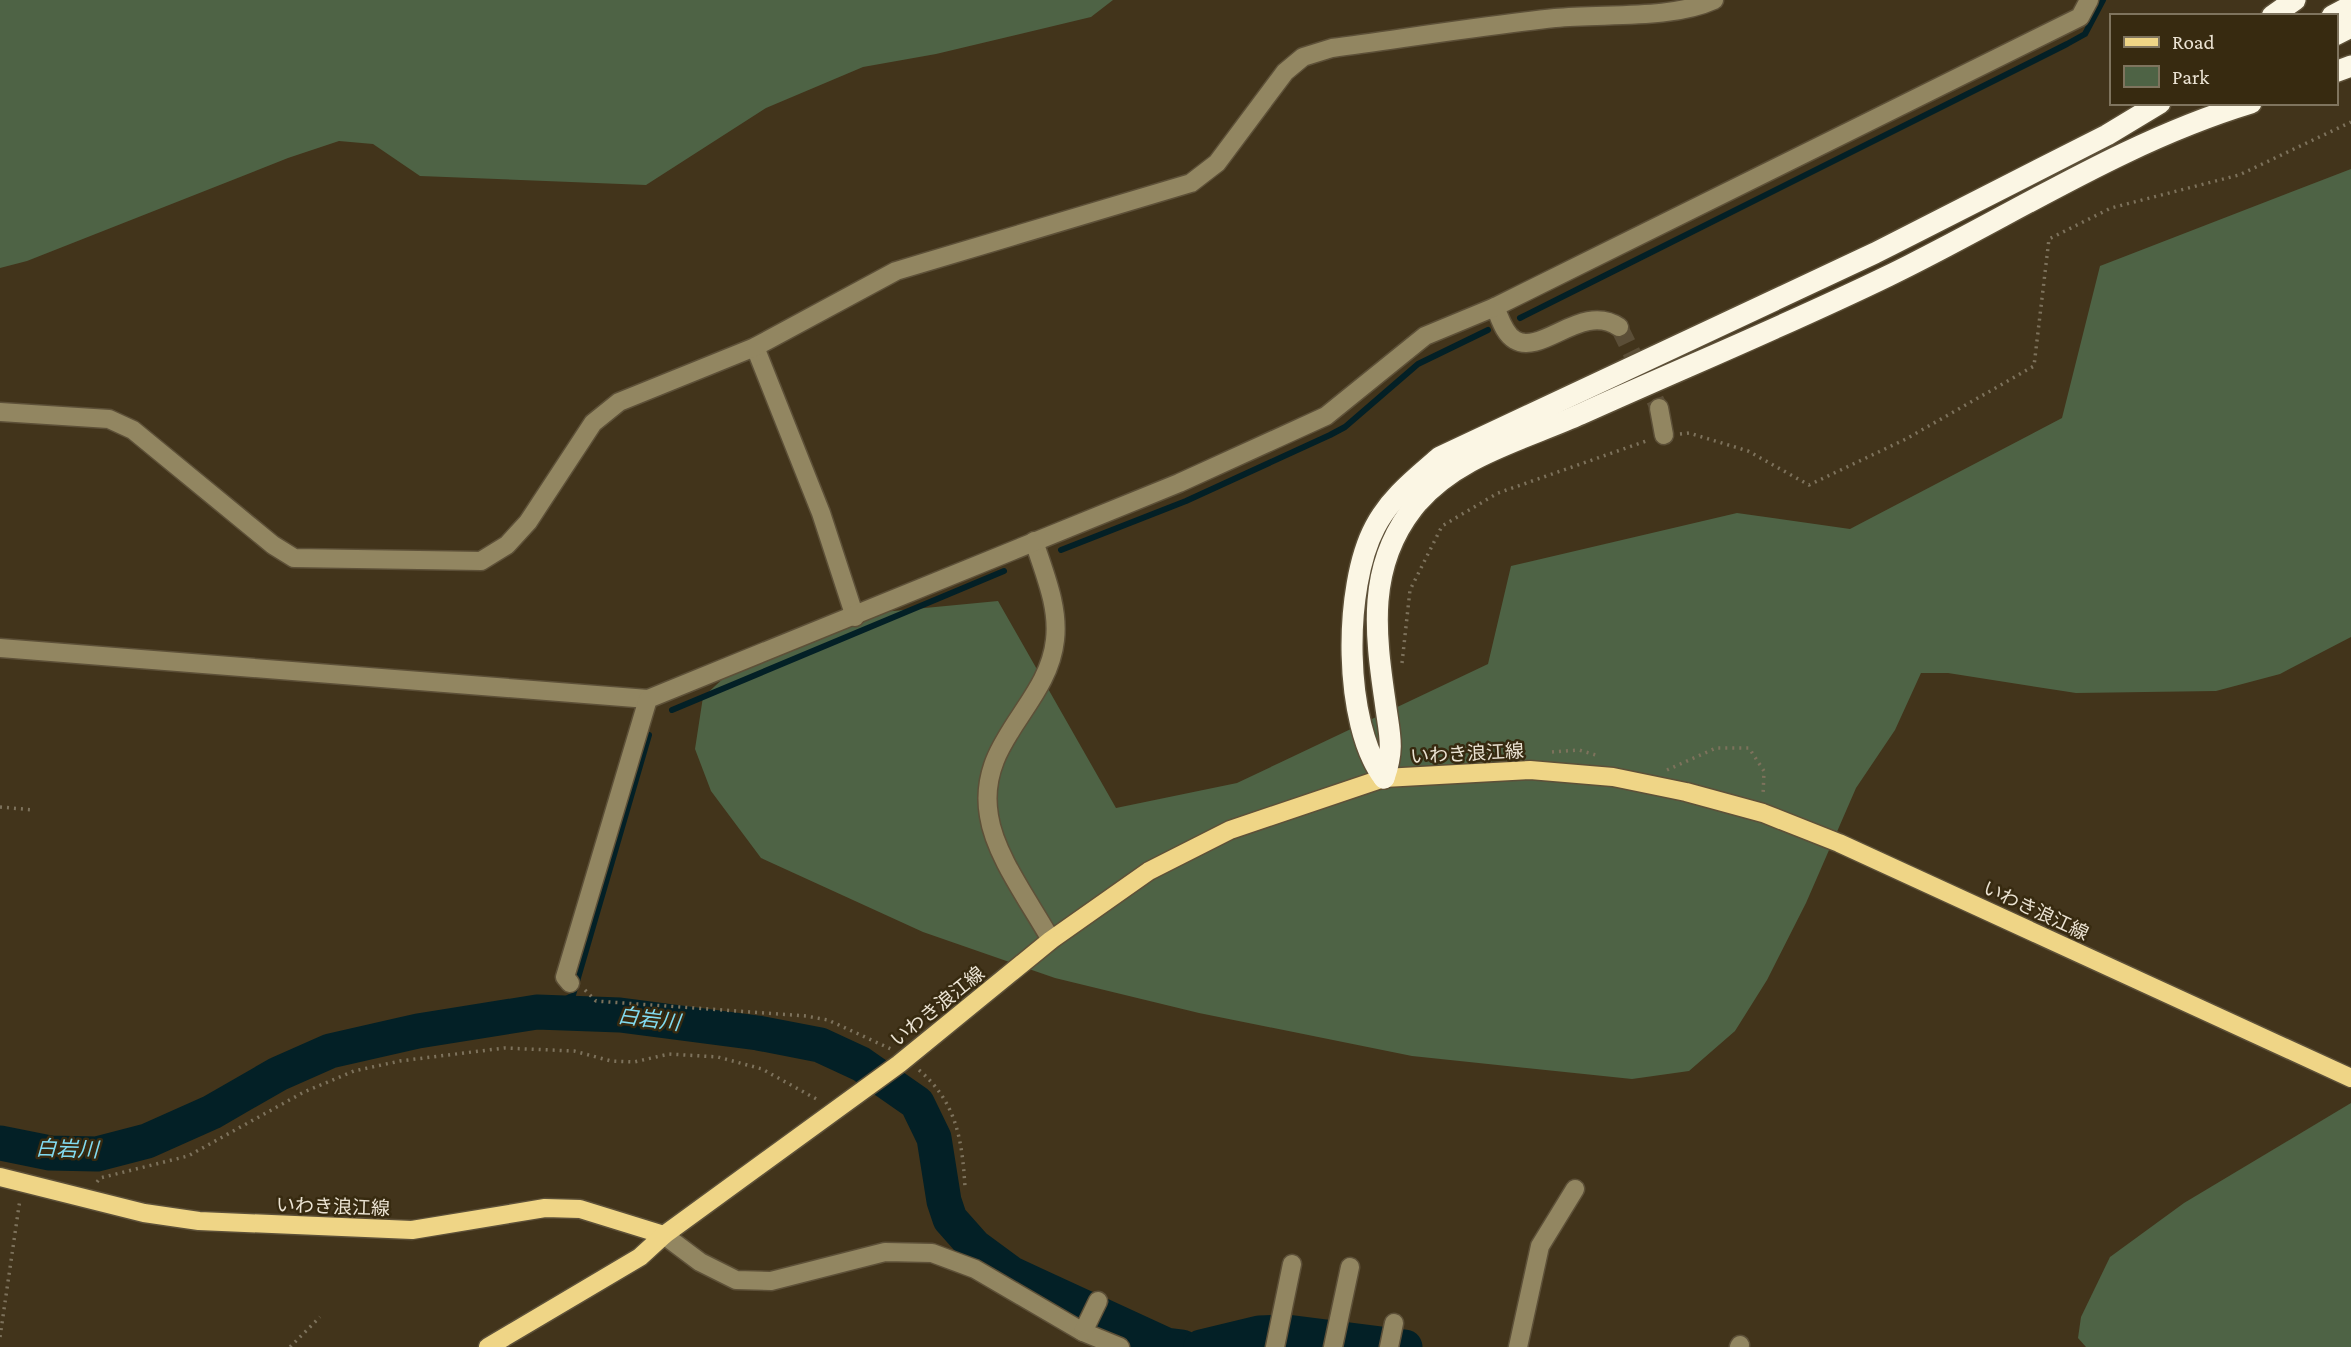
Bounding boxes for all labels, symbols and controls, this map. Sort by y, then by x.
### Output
legend [2110,14,2337,105]
text: Road [2172,30,2215,54]
text: Park [2172,65,2209,89]
street label: いわき浪江線 [1410,740,1525,767]
street label: いわき浪江線 [1980,877,2092,944]
street label: いわき浪江線 [886,962,988,1050]
water label: 白岩川 [616,1003,684,1035]
water label: 白岩川 [35,1136,101,1162]
street label: いわき浪江線 [276,1194,390,1219]

